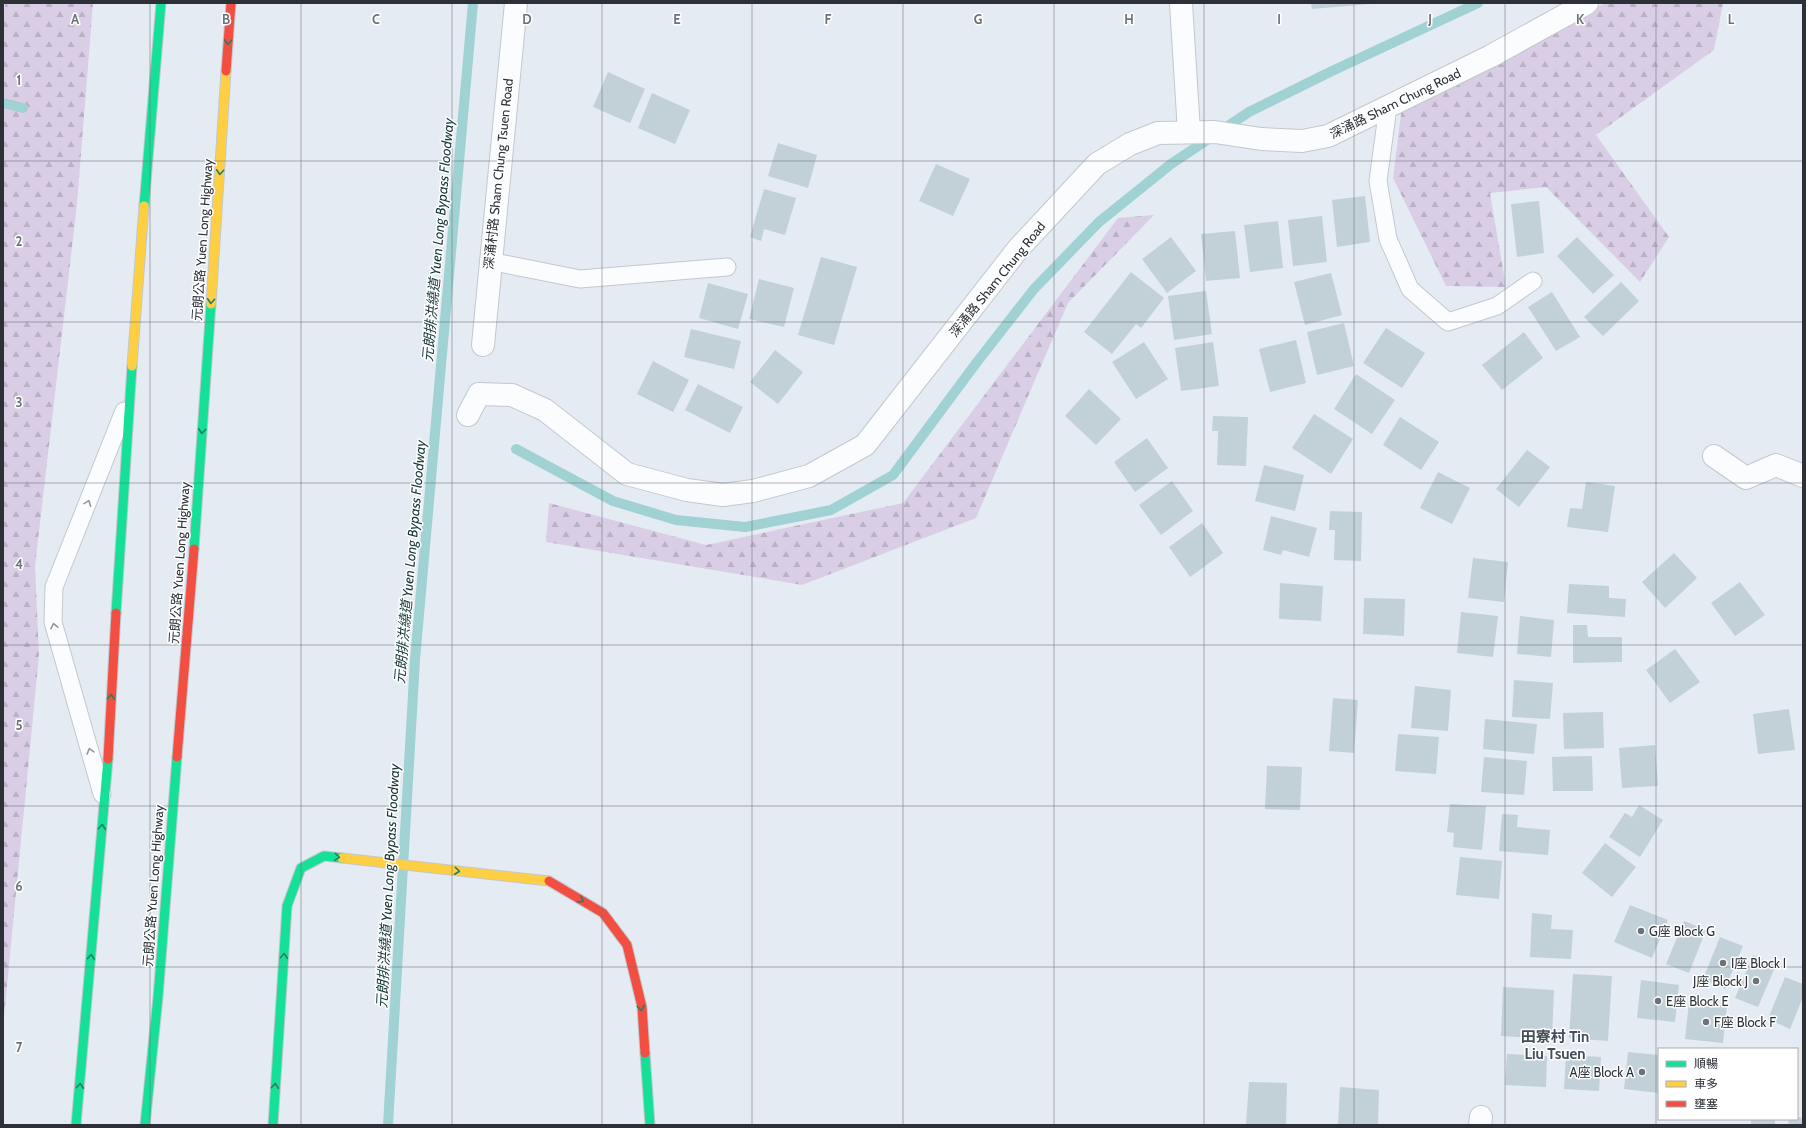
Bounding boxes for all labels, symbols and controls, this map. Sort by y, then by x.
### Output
text: A [71,11,80,27]
text: B [222,11,230,27]
text: C [372,11,380,27]
text: D [522,11,532,27]
text: E [673,11,681,27]
text: F [825,11,832,27]
text: G [974,11,983,27]
text: H [1124,11,1134,27]
text: I [1277,11,1281,27]
text: J [1427,11,1432,27]
text: K [1576,11,1585,27]
text: L [1728,11,1735,27]
one-way arrow [224,39,233,45]
street label: 深涌路 Sham Chung Road [1327,64,1463,142]
text: 1 [17,72,21,88]
street label: 深涌村路 Sham Chung Tsuen Road [480,78,516,270]
water label: 元朗排洪繞道 Yuen Long Bypass Floodway [418,117,458,363]
street label: 元朗公路 Yuen Long Highway [188,158,216,322]
one-way arrow [215,169,224,175]
street label: 深涌路 Sham Chung Road [946,218,1048,340]
text: 2 [16,233,23,249]
one-way arrow [206,298,215,304]
text: 3 [15,394,23,410]
one-way arrow [198,428,207,434]
water label: 元朗排洪繞道 Yuen Long Bypass Floodway [390,439,430,685]
street label: 元朗公路 Yuen Long Highway [165,481,193,645]
one-way arrow [83,499,91,506]
text: 4 [15,556,23,572]
one-way arrow [51,623,59,629]
one-way arrow [107,694,115,700]
text: 5 [16,717,23,733]
one-way arrow [86,748,95,755]
water label: 元朗排洪繞道 Yuen Long Bypass Floodway [373,763,403,1009]
street label: 元朗公路 Yuen Long Highway [139,804,167,968]
one-way arrow [98,824,107,830]
one-way arrow [334,853,340,862]
one-way arrow [454,866,460,875]
text: 6 [15,878,23,894]
one-way arrow [577,895,584,903]
place label: G座 Block G [1649,923,1715,939]
marker: G座 Block G [1636,926,1646,936]
one-way arrow [279,953,288,959]
one-way arrow [86,954,95,960]
place label: I座 Block I [1731,955,1786,971]
marker: I座 Block I [1718,958,1728,968]
place label: J座 Block J [1692,973,1748,989]
marker: J座 Block J [1751,976,1761,986]
place label: E座 Block E [1666,993,1729,1009]
marker: E座 Block E [1653,996,1663,1006]
one-way arrow [636,1005,645,1011]
place label: F座 Block F [1714,1014,1776,1030]
marker: F座 Block F [1701,1017,1711,1027]
district label: 田寮村 Tin Liu Tsuen [1521,1028,1589,1063]
text: 7 [16,1039,23,1055]
legend [1658,1048,1798,1120]
text: 順暢 [1694,1056,1718,1071]
place label: A座 Block A [1570,1064,1634,1080]
marker: A座 Block A [1637,1067,1647,1077]
text: 車多 [1694,1076,1718,1091]
one-way arrow [75,1083,84,1089]
one-way arrow [271,1083,280,1089]
text: 壅塞 [1694,1096,1718,1111]

